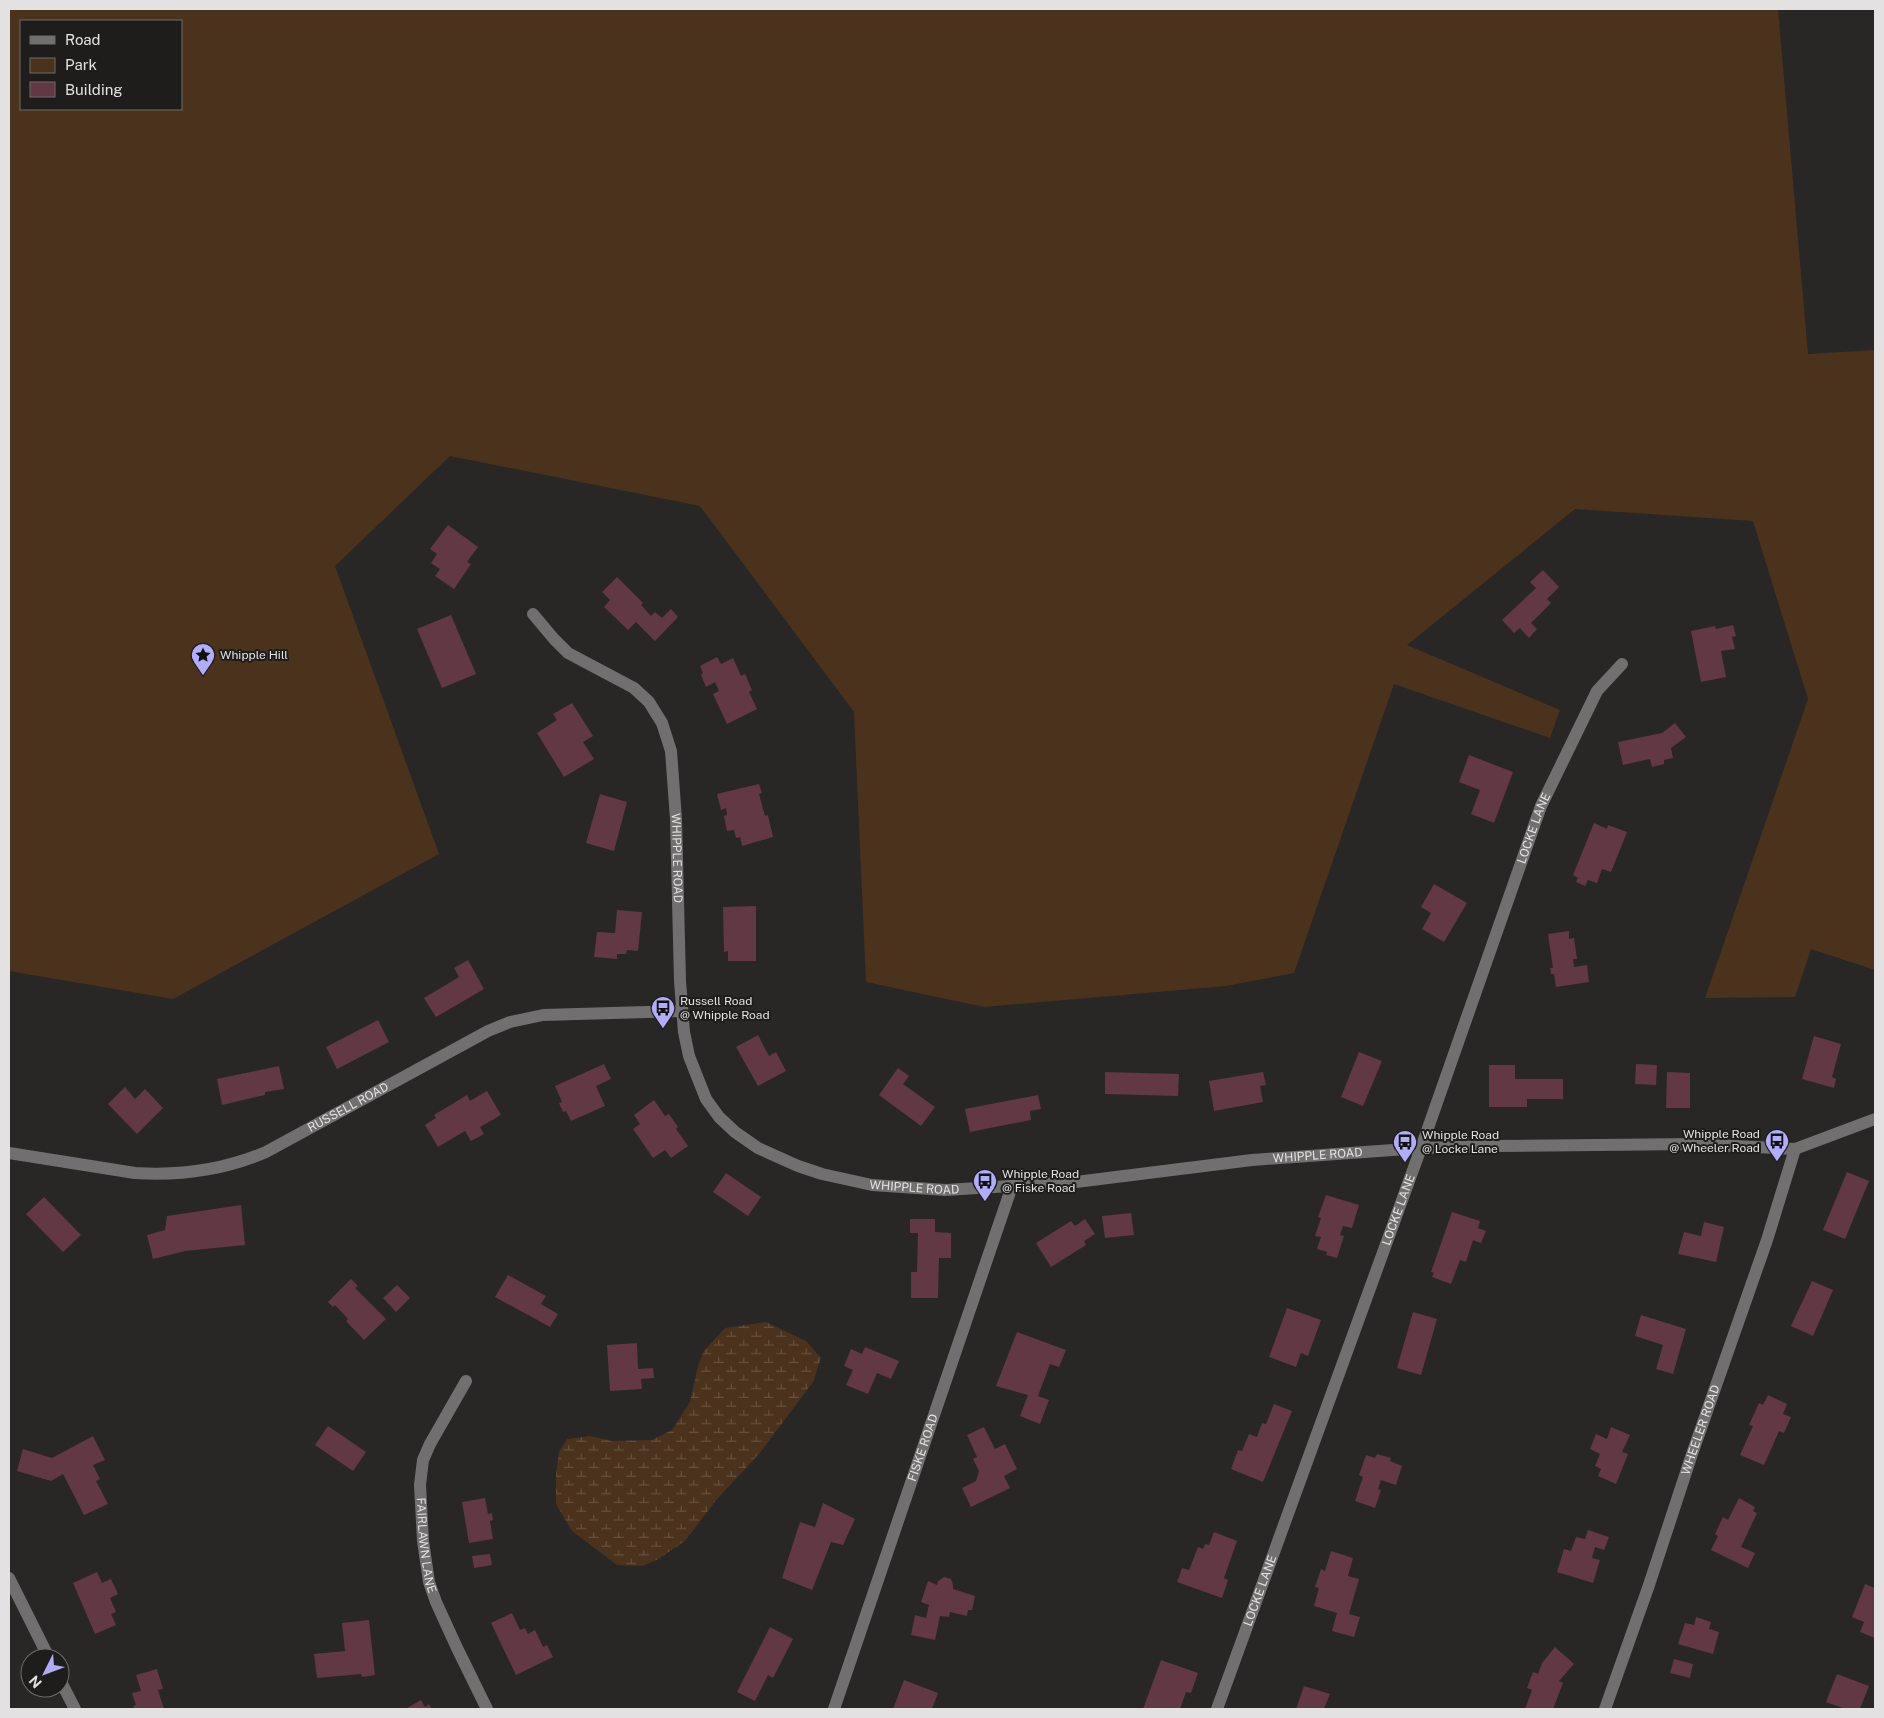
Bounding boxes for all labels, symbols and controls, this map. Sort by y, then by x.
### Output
legend [20,20,182,110]
text: Road [65,31,101,48]
text: Park [65,56,97,73]
text: Building [65,81,123,98]
place icon: Whipple Hill [190,642,216,676]
place label: Whipple Hill [220,648,288,662]
street label: LOCKE LANE [1514,790,1553,866]
street label: WHIPPLE ROAD [669,813,685,903]
place label: Russell Road @ Whipple Road [680,994,770,1022]
bus stop icon: Russell Road @ Whipple Road [650,995,676,1029]
street label: RUSSELL ROAD [305,1080,391,1135]
place label: Whipple Road @ Wheeler Road [1669,1127,1760,1155]
place label: Whipple Road @ Locke Lane [1422,1128,1499,1156]
bus stop icon: Whipple Road @ Wheeler Road [1764,1128,1790,1162]
bus stop icon: Whipple Road @ Locke Lane [1392,1129,1418,1163]
street label: WHIPPLE ROAD [1272,1145,1363,1166]
place label: Whipple Road @ Fiske Road [1002,1167,1079,1195]
bus stop icon: Whipple Road @ Fiske Road [972,1168,998,1202]
street label: LOCKE LANE [1379,1173,1418,1247]
street label: WHIPPLE ROAD [869,1178,960,1197]
street label: WHEELER ROAD [1679,1383,1723,1477]
street label: FISKE ROAD [905,1412,941,1483]
street label: FAIRLAWN LANE [414,1497,439,1595]
street label: LOCKE LANE [1241,1553,1279,1628]
north arrow [20,1648,70,1698]
text: N [26,1672,45,1691]

